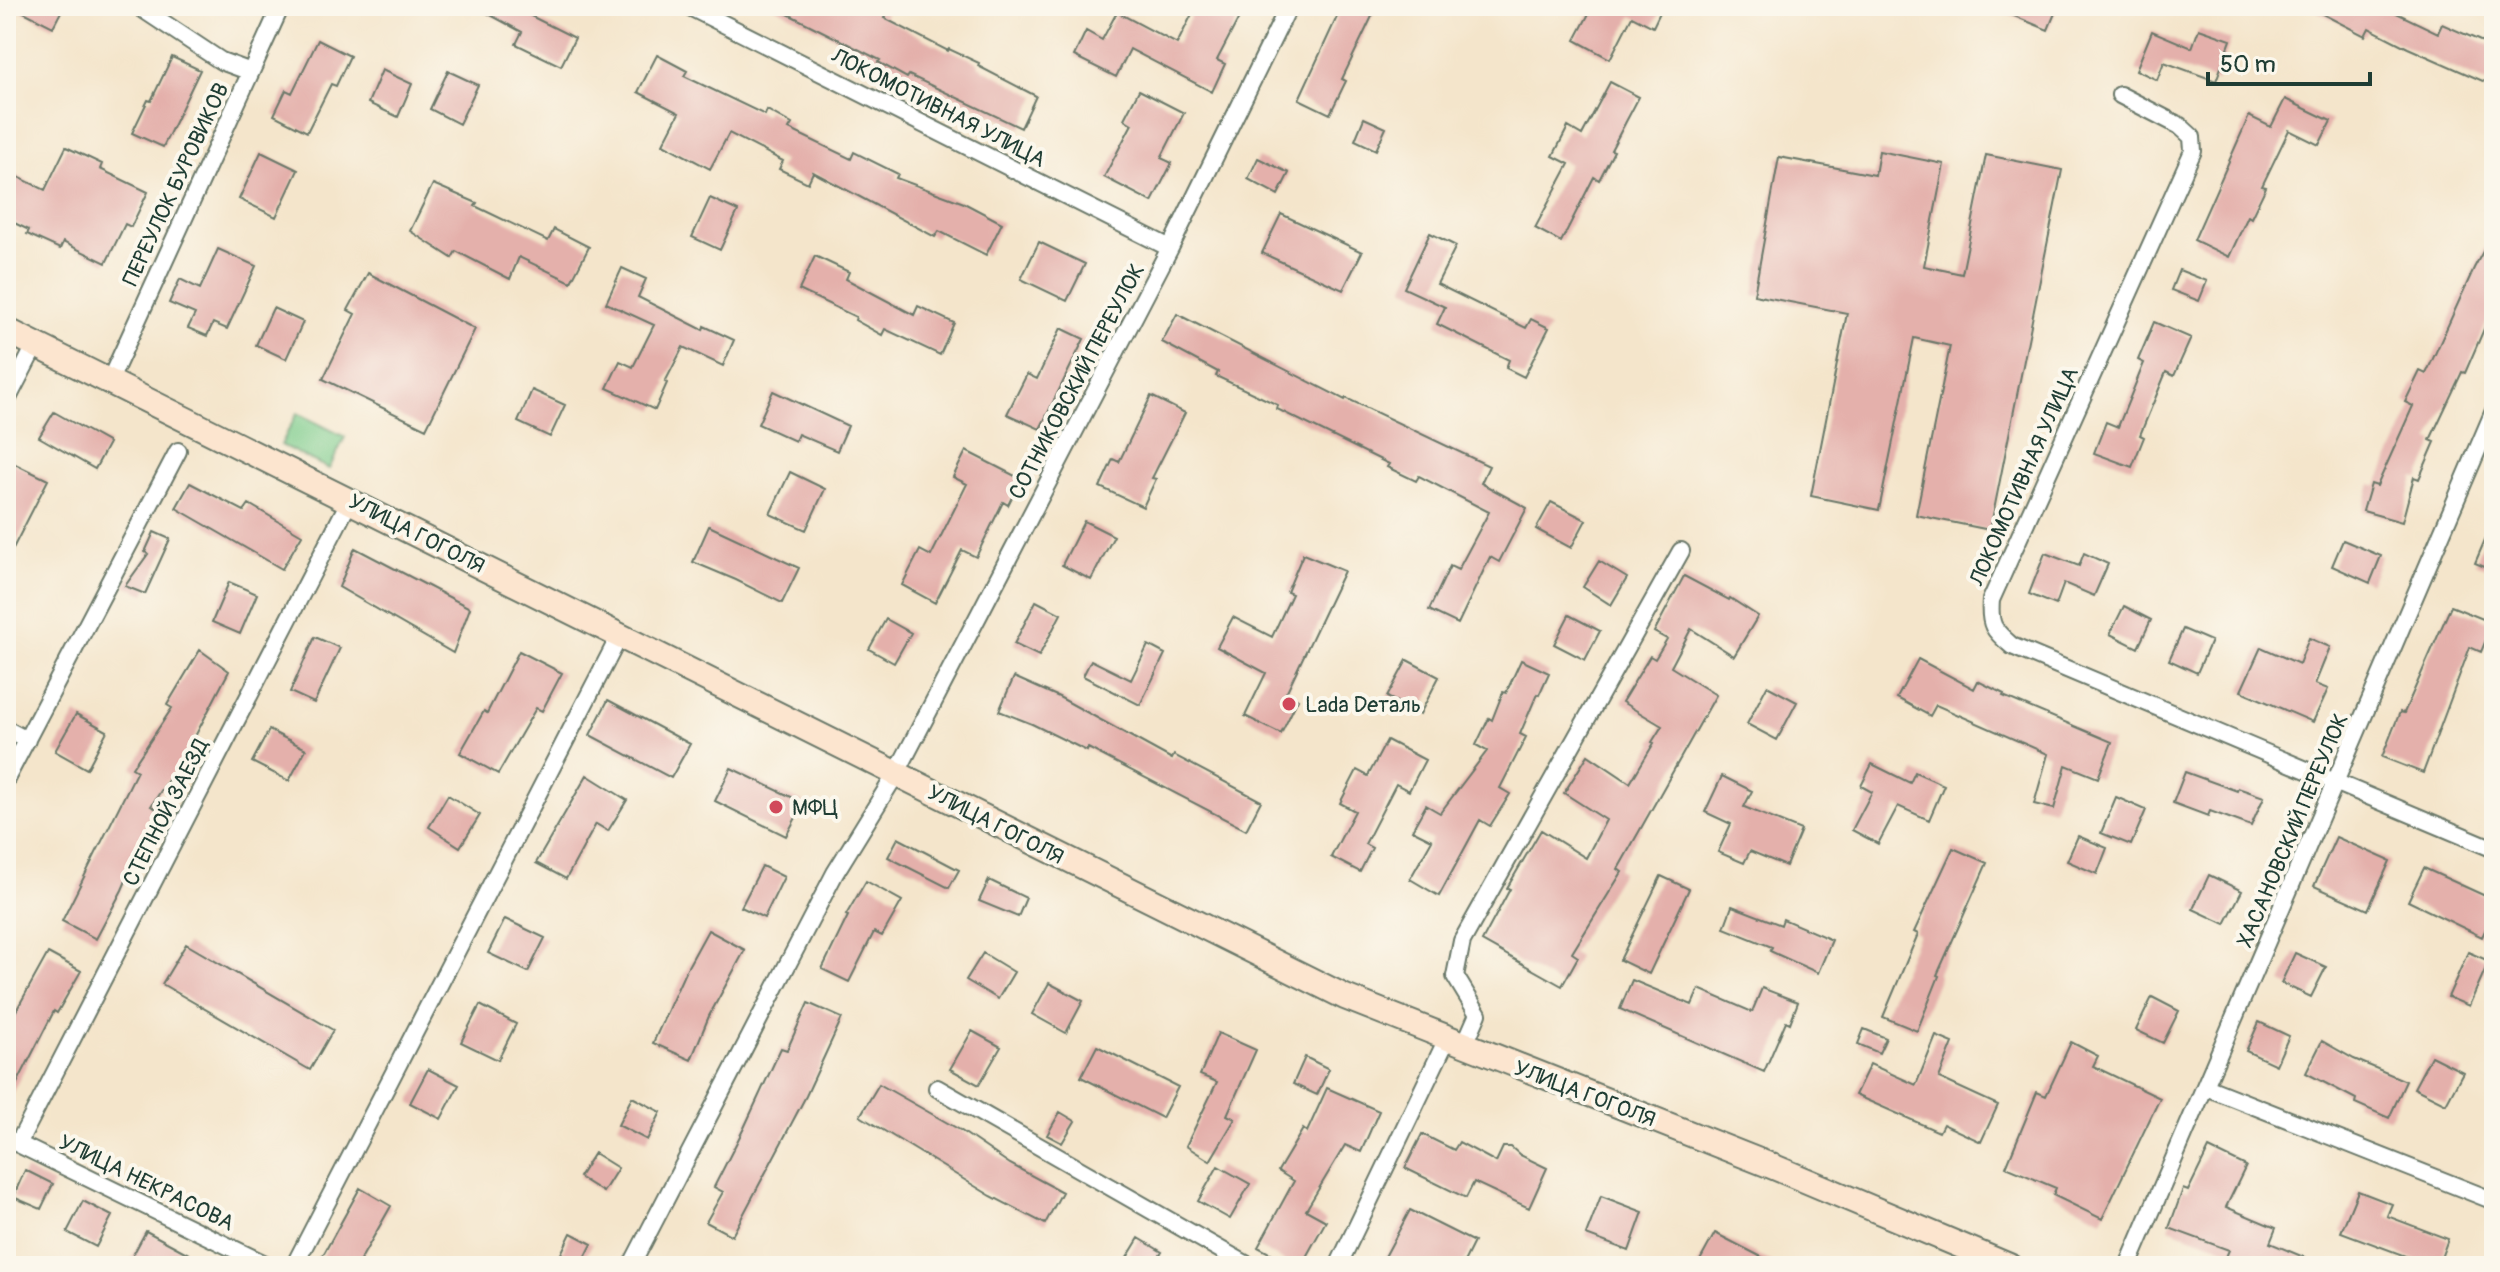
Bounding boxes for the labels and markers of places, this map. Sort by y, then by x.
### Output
place label: Lada Dеталь [1305,691,1421,719]
marker: Lada Dеталь [1280,695,1298,713]
place label: МФЦ [792,794,839,822]
marker: МФЦ [767,798,785,816]

